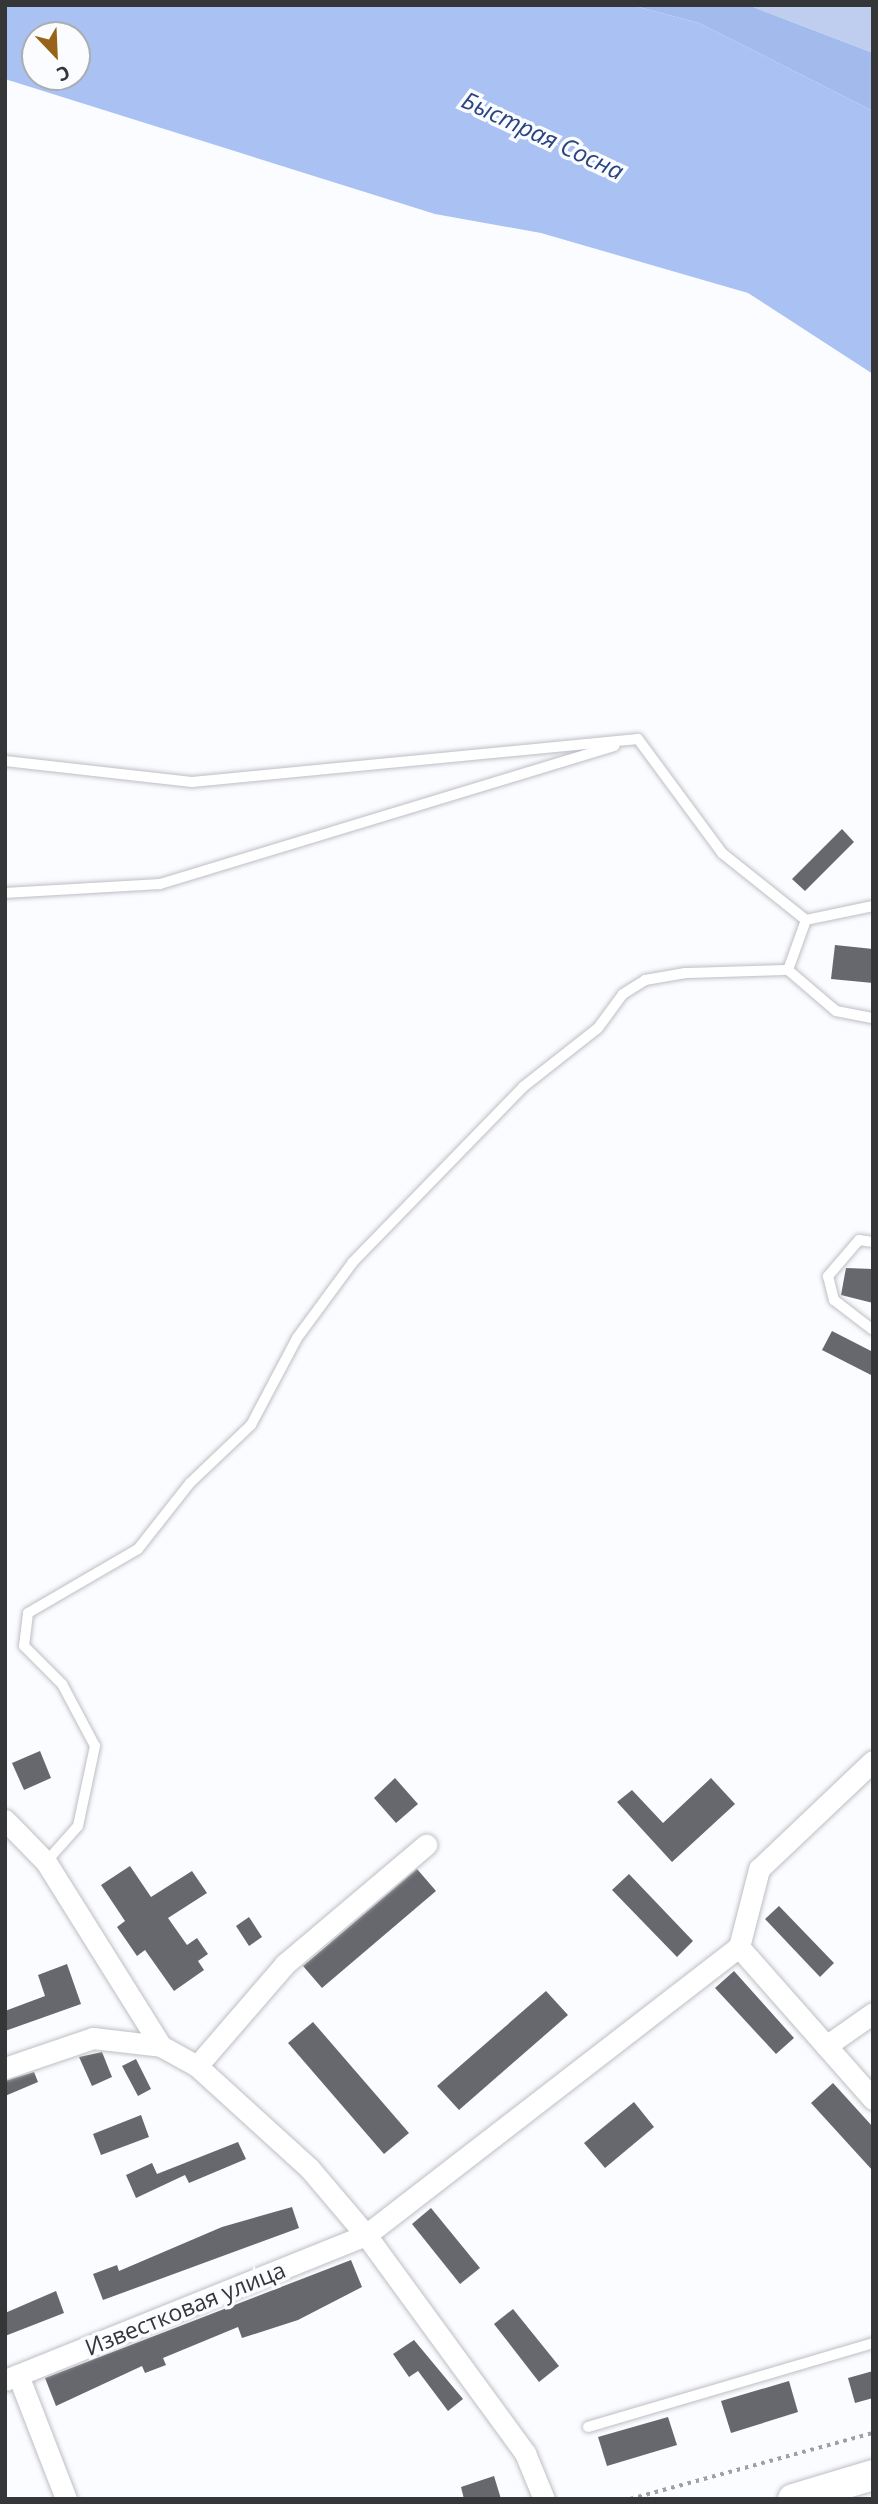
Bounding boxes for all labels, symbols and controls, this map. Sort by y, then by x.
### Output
north arrow [21,21,91,91]
text: С [53,59,74,88]
water label: Быстрая Сосна [457,85,629,185]
street label: Известковая улица [81,2255,289,2361]

